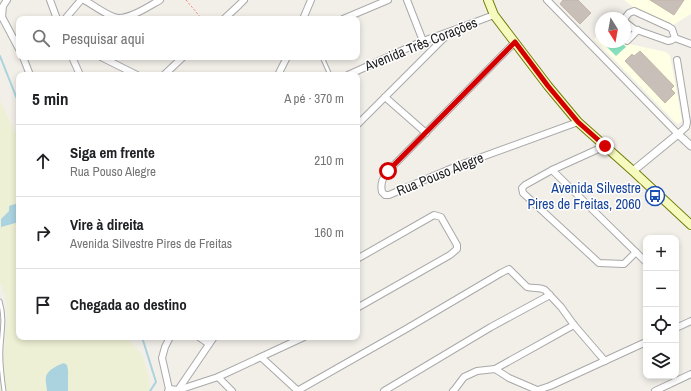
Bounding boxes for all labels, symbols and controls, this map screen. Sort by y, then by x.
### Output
north arrow [595,12,631,48]
street label: Avenida Três Corações [361,13,480,75]
search box [16,16,360,60]
icon: search [30,27,52,49]
text: Pesquisar aqui [62,28,145,49]
text: 5 min [32,87,68,110]
text: A pé · 370 m [284,90,344,107]
route end [596,137,614,155]
text: Siga em frente [70,142,155,163]
street label: Rua Pouso Alegre [394,148,486,200]
icon: ahead [32,150,54,172]
text: 210 m [314,152,344,169]
route start [379,162,397,180]
text: Rua Pouso Alegre [70,163,156,180]
place label: Avenida Silvestre Pires de Freitas, 2060 [527,179,641,213]
bus stop icon: Avenida Silvestre Pires de Freitas, 2060 [644,185,666,207]
text: Vire à direita [70,214,144,235]
icon: right [32,222,54,244]
text: 160 m [314,224,344,241]
text: Avenida Silvestre Pires de Freitas [70,235,232,252]
map controls [643,235,679,379]
button: + [643,235,679,271]
button: − [643,271,679,307]
icon: arrive [32,294,54,316]
text: Chegada ao destino [70,294,187,315]
button: locate [643,307,679,343]
button: layers [643,343,679,379]

